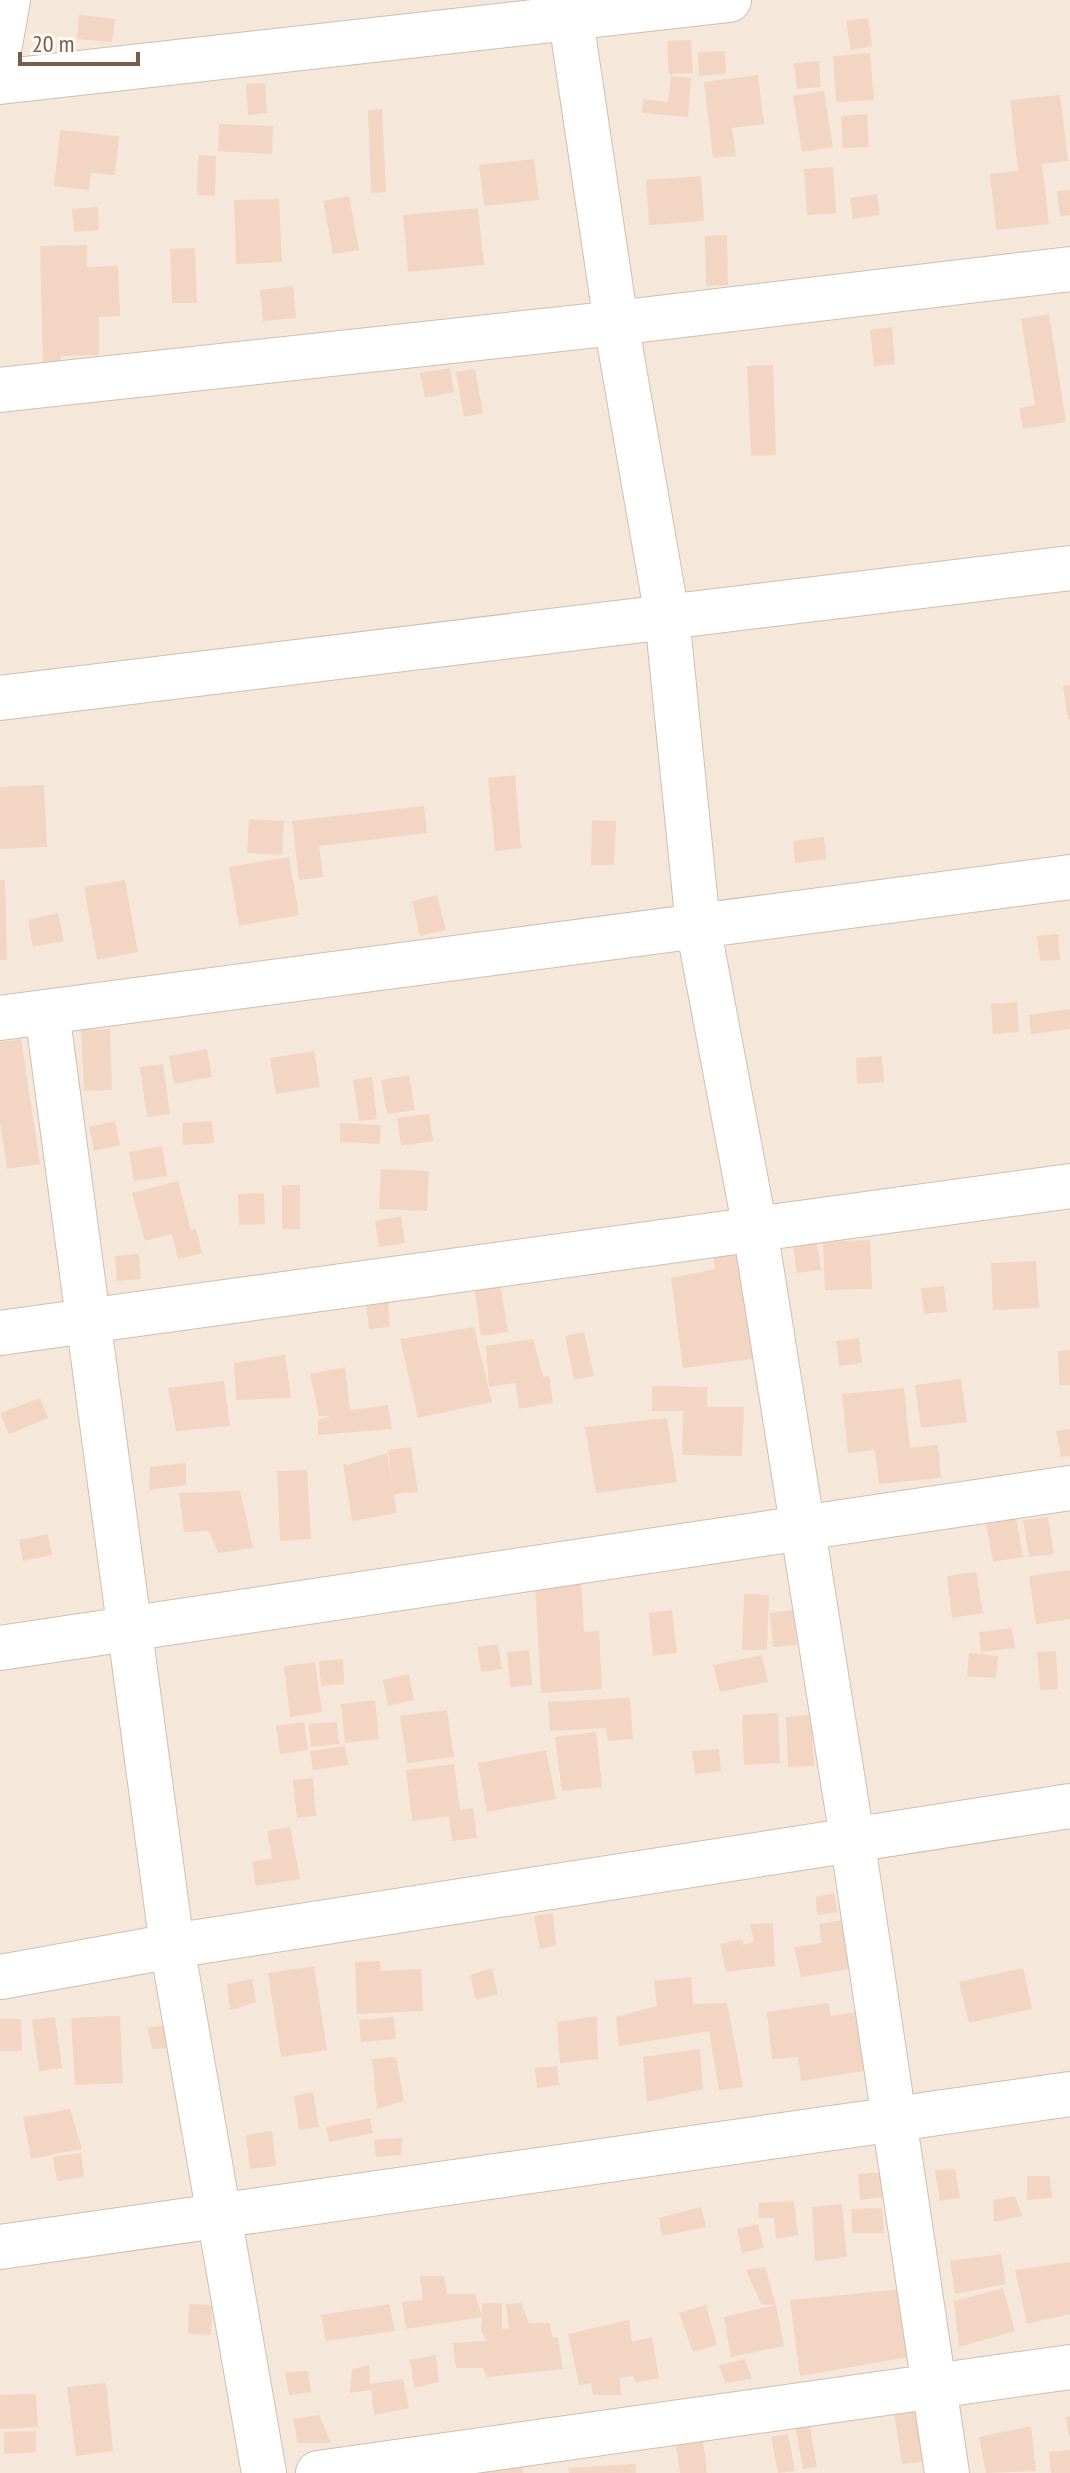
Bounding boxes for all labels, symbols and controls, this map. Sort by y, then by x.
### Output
scale bar [20,16,138,66]
text: 20 m [32,28,74,59]

